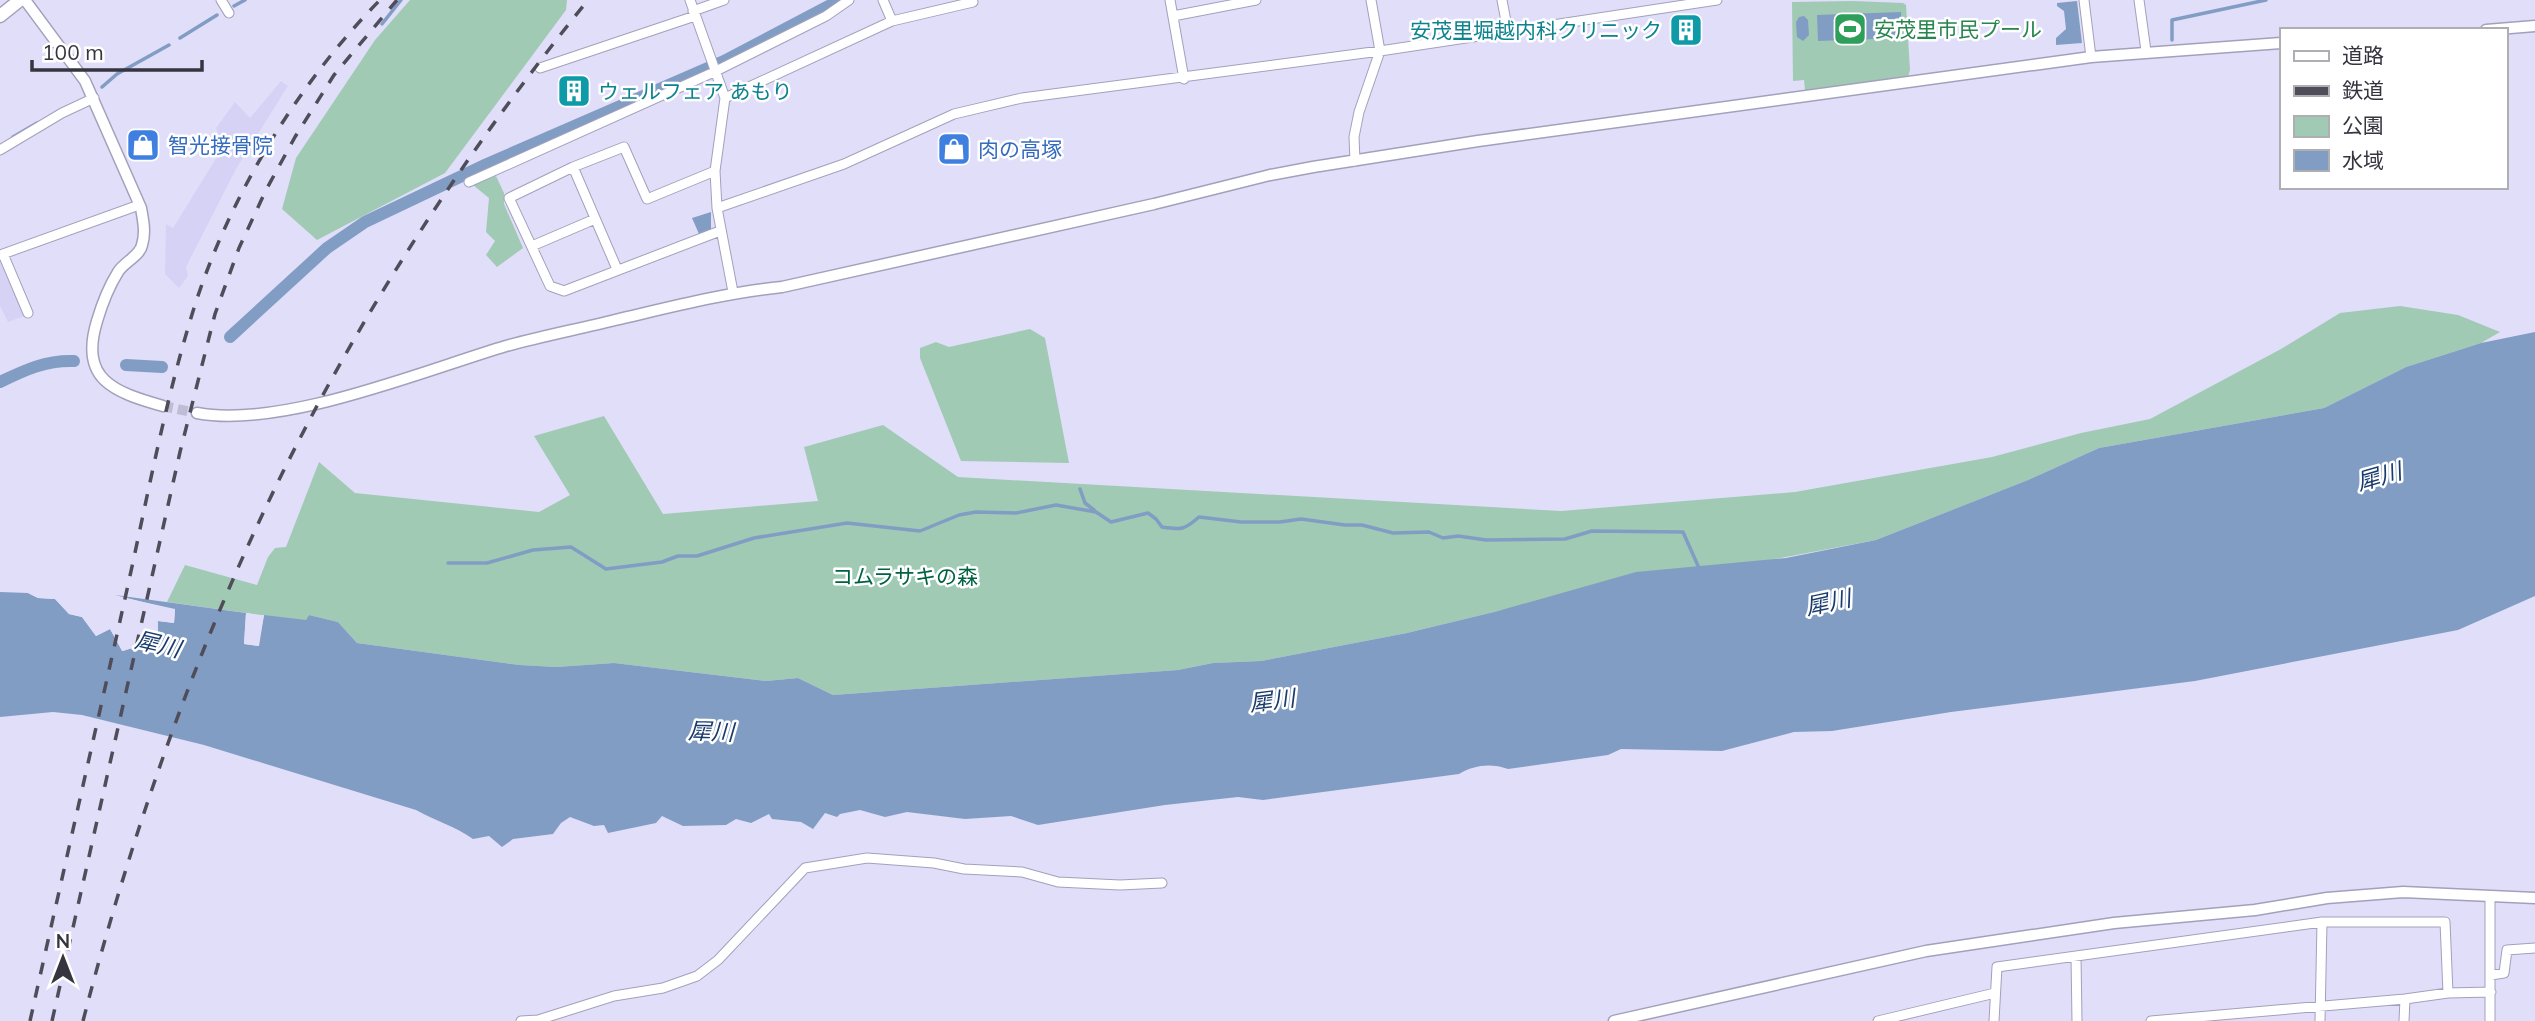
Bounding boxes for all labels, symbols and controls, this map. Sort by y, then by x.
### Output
sports icon: 安茂里市民プール [1831,10,1869,48]
building icon: 安茂里堀越内科クリニック [1667,11,1705,49]
place label: 安茂里市民プール [1874,16,2042,42]
place label: 安茂里堀越内科クリニック [1410,17,1662,43]
scale bar [32,28,201,72]
legend [2280,28,2507,189]
text: 100 m [42,39,104,65]
text: 道路 [2342,42,2384,68]
building icon: ウェルフェア あもり [555,72,593,110]
text: 鉄道 [2342,77,2384,103]
place label: ウェルフェア あもり [598,78,792,104]
text: 公園 [2342,112,2384,138]
shop icon: 智光接骨院 [124,126,162,164]
shop icon: 肉の高塚 [935,130,973,168]
place label: 智光接骨院 [168,132,273,158]
place label: 肉の高塚 [978,136,1062,162]
text: 水域 [2342,147,2384,173]
water label: 犀川 [2353,455,2408,496]
park label: コムラサキの森 [832,563,978,589]
water label: 犀川 [1802,582,1856,621]
water label: 犀川 [132,625,187,664]
water label: 犀川 [1247,682,1300,717]
water label: 犀川 [688,716,737,746]
north arrow [28,923,98,993]
text: N [56,929,70,953]

